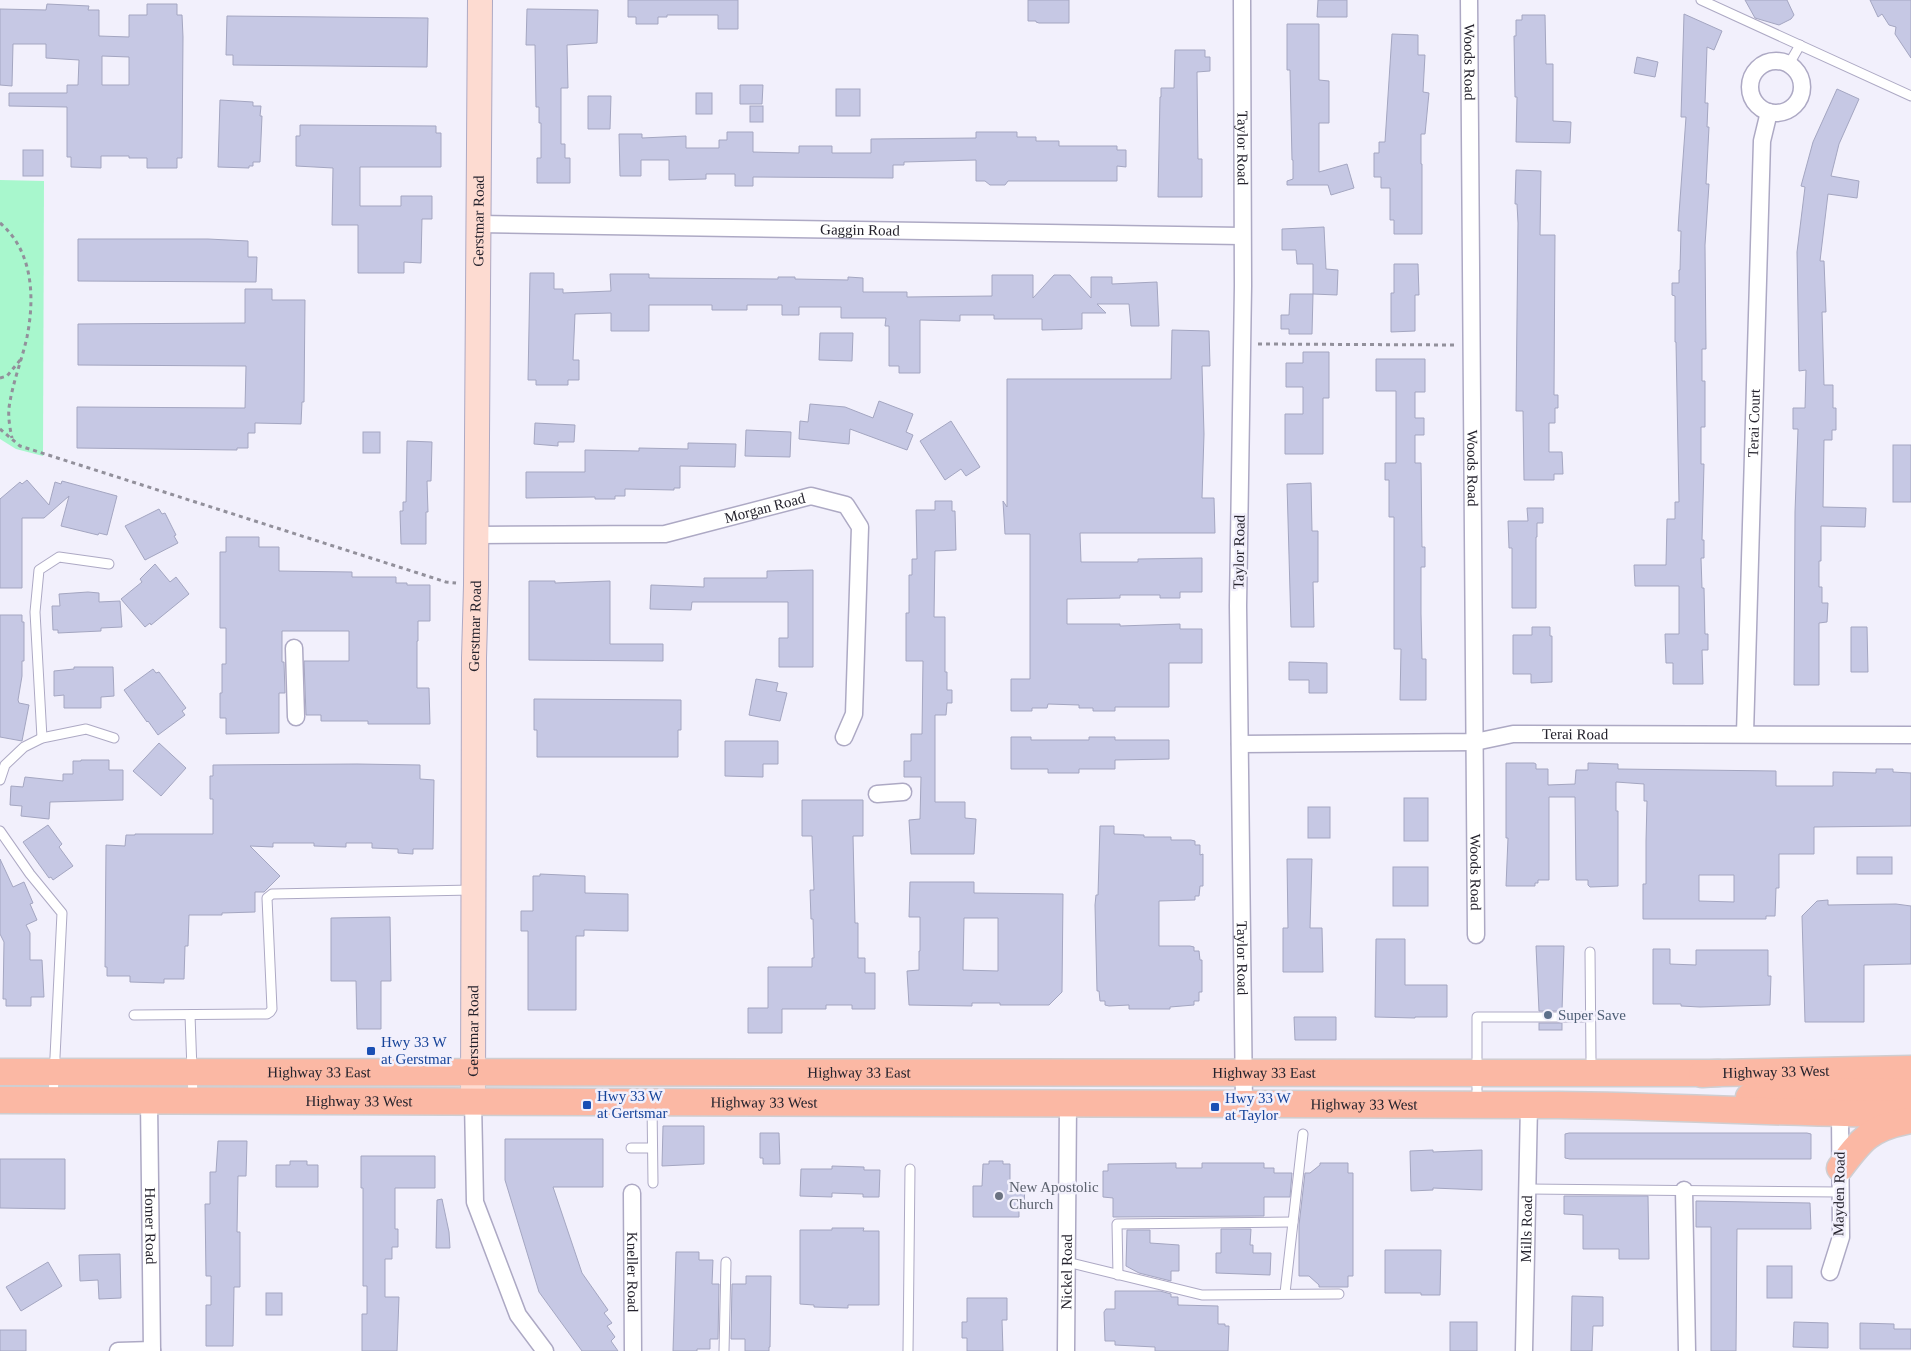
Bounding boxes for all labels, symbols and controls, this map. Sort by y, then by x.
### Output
street label: Woods Road [1461,24,1478,101]
street label: Taylor Road [1234,111,1251,186]
street label: Gerstmar Road [470,175,487,267]
street label: Gaggin Road [820,221,900,239]
street label: Terai Court [1745,388,1763,458]
street label: Woods Road [1464,430,1481,507]
street label: Morgan Road [723,490,807,526]
street label: Taylor Road [1230,514,1248,589]
street label: Gerstmar Road [466,580,484,672]
street label: Terai Road [1542,726,1609,742]
street label: Woods Road [1467,834,1484,911]
street label: Taylor Road [1234,921,1251,996]
street label: Gerstmar Road [465,985,481,1077]
place label: Super Save [1558,1007,1626,1023]
marker: Super Save [1542,1009,1554,1021]
place label: Hwy 33 W at Gerstmar [381,1034,451,1067]
marker: Hwy 33 W at Gerstmar [365,1045,377,1057]
street label: Highway 33 West [1722,1063,1830,1081]
street label: Highway 33 East [267,1064,372,1080]
street label: Highway 33 East [807,1064,912,1081]
street label: Highway 33 East [1212,1065,1317,1081]
place label: Hwy 33 W at Gertsmar [597,1088,667,1121]
place label: Hwy 33 W at Taylor [1225,1090,1291,1123]
street label: Highway 33 West [306,1093,413,1109]
street label: Highway 33 West [711,1094,818,1111]
street label: Highway 33 West [1311,1096,1418,1113]
marker: Hwy 33 W at Gertsmar [581,1099,593,1111]
marker: Hwy 33 W at Taylor [1209,1101,1221,1113]
street label: Mayden Road [1830,1151,1848,1236]
place label: New Apostolic Church [1009,1179,1099,1212]
street label: Homer Road [142,1187,159,1265]
marker: New Apostolic Church [993,1190,1005,1202]
street label: Mills Road [1518,1195,1535,1263]
street label: Kneller Road [624,1232,641,1313]
street label: Nickel Road [1058,1234,1075,1310]

